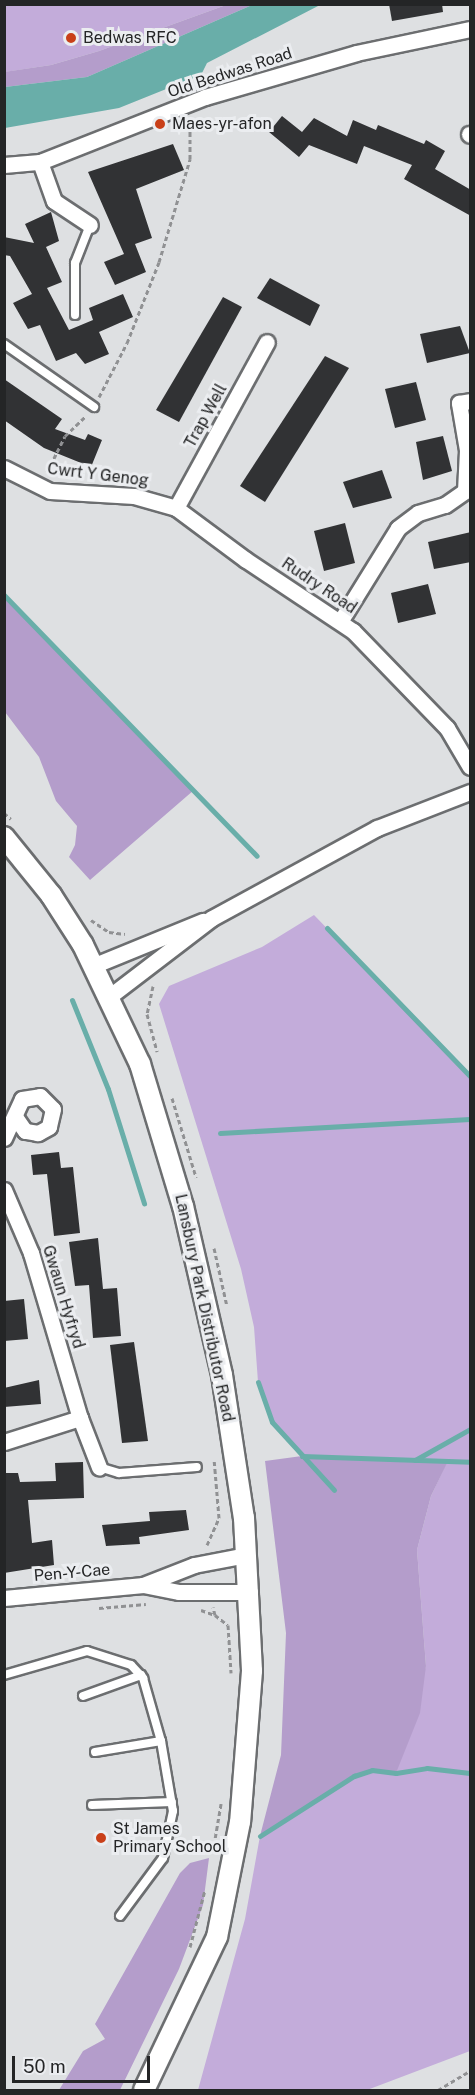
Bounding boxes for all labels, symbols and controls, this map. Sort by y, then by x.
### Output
place label: Bedwas RFC [83,28,177,48]
marker: Bedwas RFC [64,31,78,45]
street label: Old Bedwas Road [165,44,295,102]
place label: Maes-yr-afon [172,114,272,134]
marker: Maes-yr-afon [153,117,167,131]
street label: Trap Well [181,381,231,451]
street label: Cwrt Y Genog [46,459,150,491]
street label: Rudry Road [278,554,360,618]
street label: Lansbury Park Distributor Road [170,1192,238,1424]
street label: Gwaun Hyfryd [38,1243,88,1351]
street label: Pen-Y-Cae [33,1560,111,1586]
place label: St James Primary School [113,1819,227,1857]
marker: St James Primary School [94,1831,108,1845]
scale bar [15,2044,153,2082]
text: 50 m [23,2056,66,2077]

